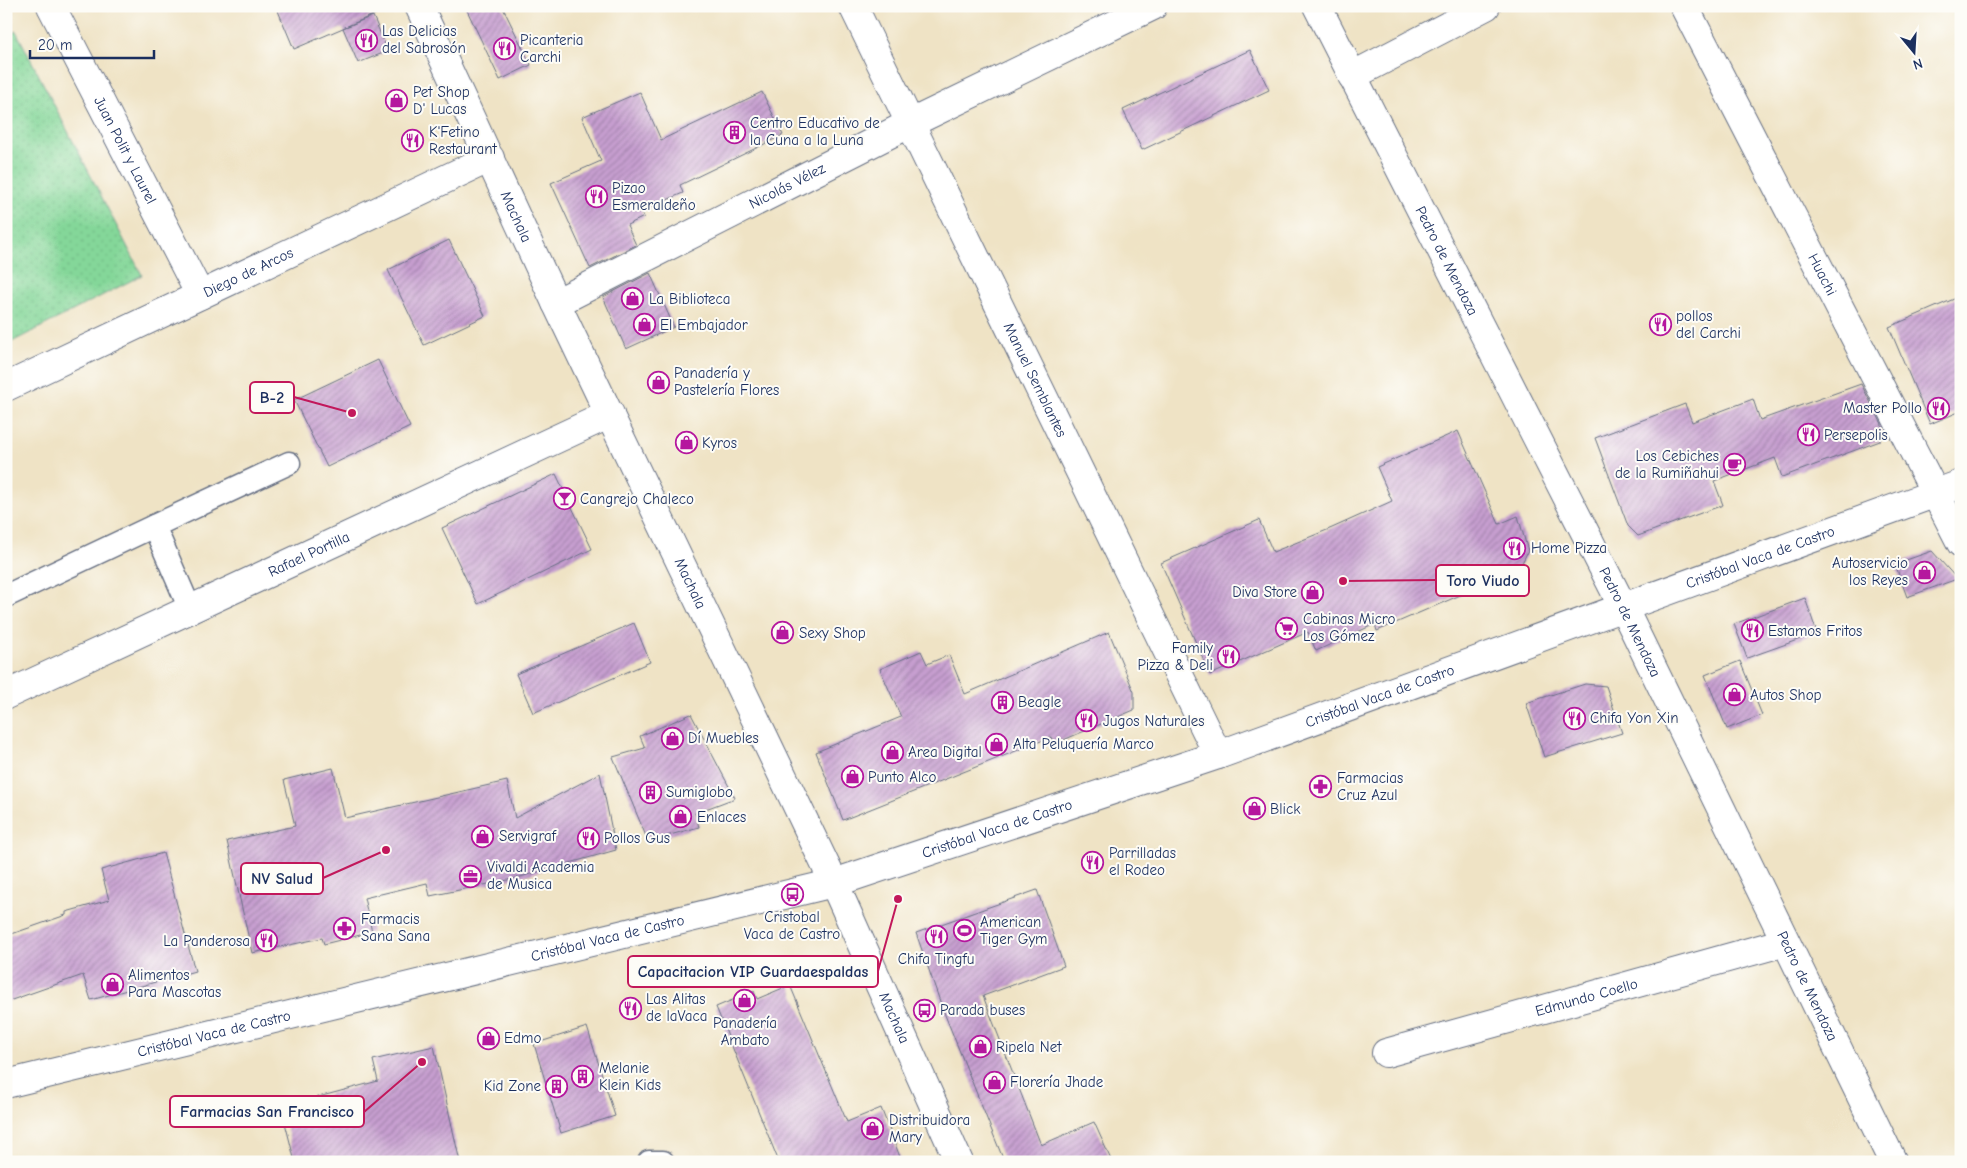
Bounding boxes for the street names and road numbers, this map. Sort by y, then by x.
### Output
street label: Juan Polit y Laurel [90,93,160,207]
street label: Nicolás Vélez [746,159,829,213]
street label: Machala [497,188,536,245]
street label: Pedro de Mendoza [1411,203,1482,318]
street label: Diego de Arcos [200,243,296,301]
street label: Huachi [1804,250,1841,299]
street label: Manuel Semblantes [1000,320,1071,440]
street label: Cristóbal Vaca de Castro [1683,522,1837,593]
street label: Rafael Portilla [265,527,352,581]
street label: Machala [671,555,710,612]
street label: Pedro de Mendoza [1595,564,1665,680]
street label: Cristóbal Vaca de Castro [1303,661,1457,731]
street label: Cristóbal Vaca de Castro [920,795,1075,862]
street label: Cristóbal Vaca de Castro [529,911,686,965]
street label: Pedro de Mendoza [1773,928,1842,1044]
street label: Edmundo Coello [1533,974,1640,1020]
street label: Machala [875,989,914,1046]
street label: Cristóbal Vaca de Castro [135,1006,293,1061]

